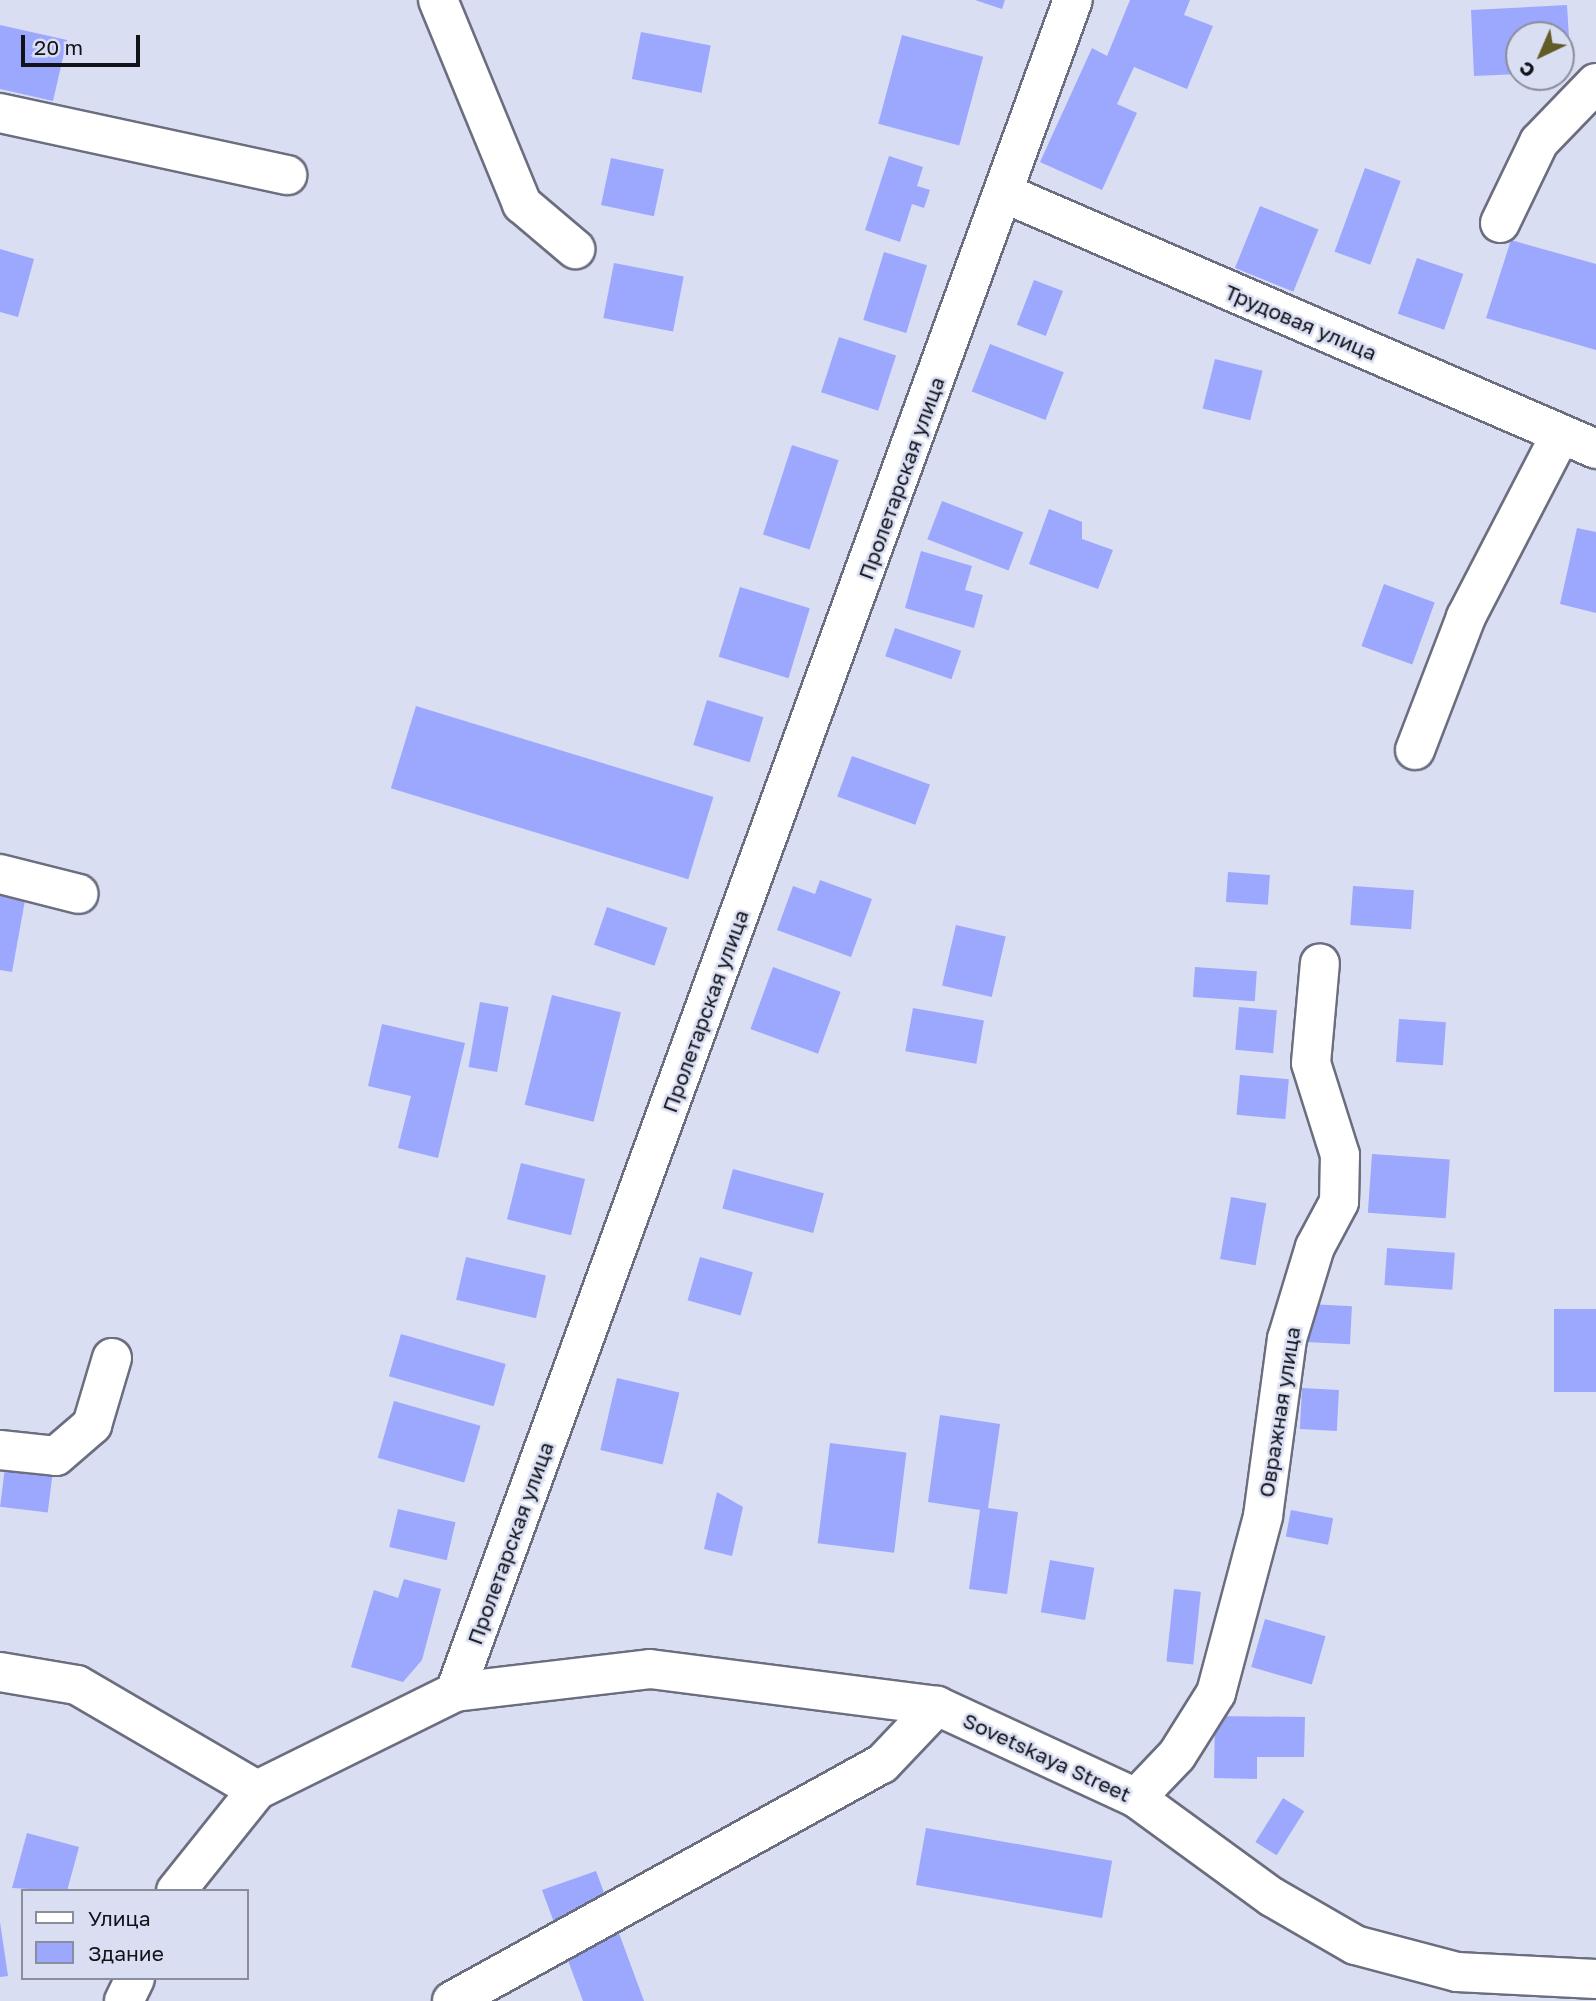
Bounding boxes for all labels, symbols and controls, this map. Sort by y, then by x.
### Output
scale bar [24,21,144,65]
north arrow [1505,21,1575,91]
text: 20 m [34,34,83,60]
text: С [1514,57,1539,83]
street label: Трудовая улица [1221,279,1381,365]
street label: Пролетарская улица [853,373,949,583]
street label: Пролетарская улица [657,906,753,1116]
street label: Овражная улица [1253,1325,1305,1499]
street label: Пролетарская улица [462,1438,558,1648]
street label: Sovetskaya Street [959,1707,1135,1807]
legend [21,1889,248,1980]
text: Улица [88,1905,151,1931]
text: Здание [88,1940,164,1966]

